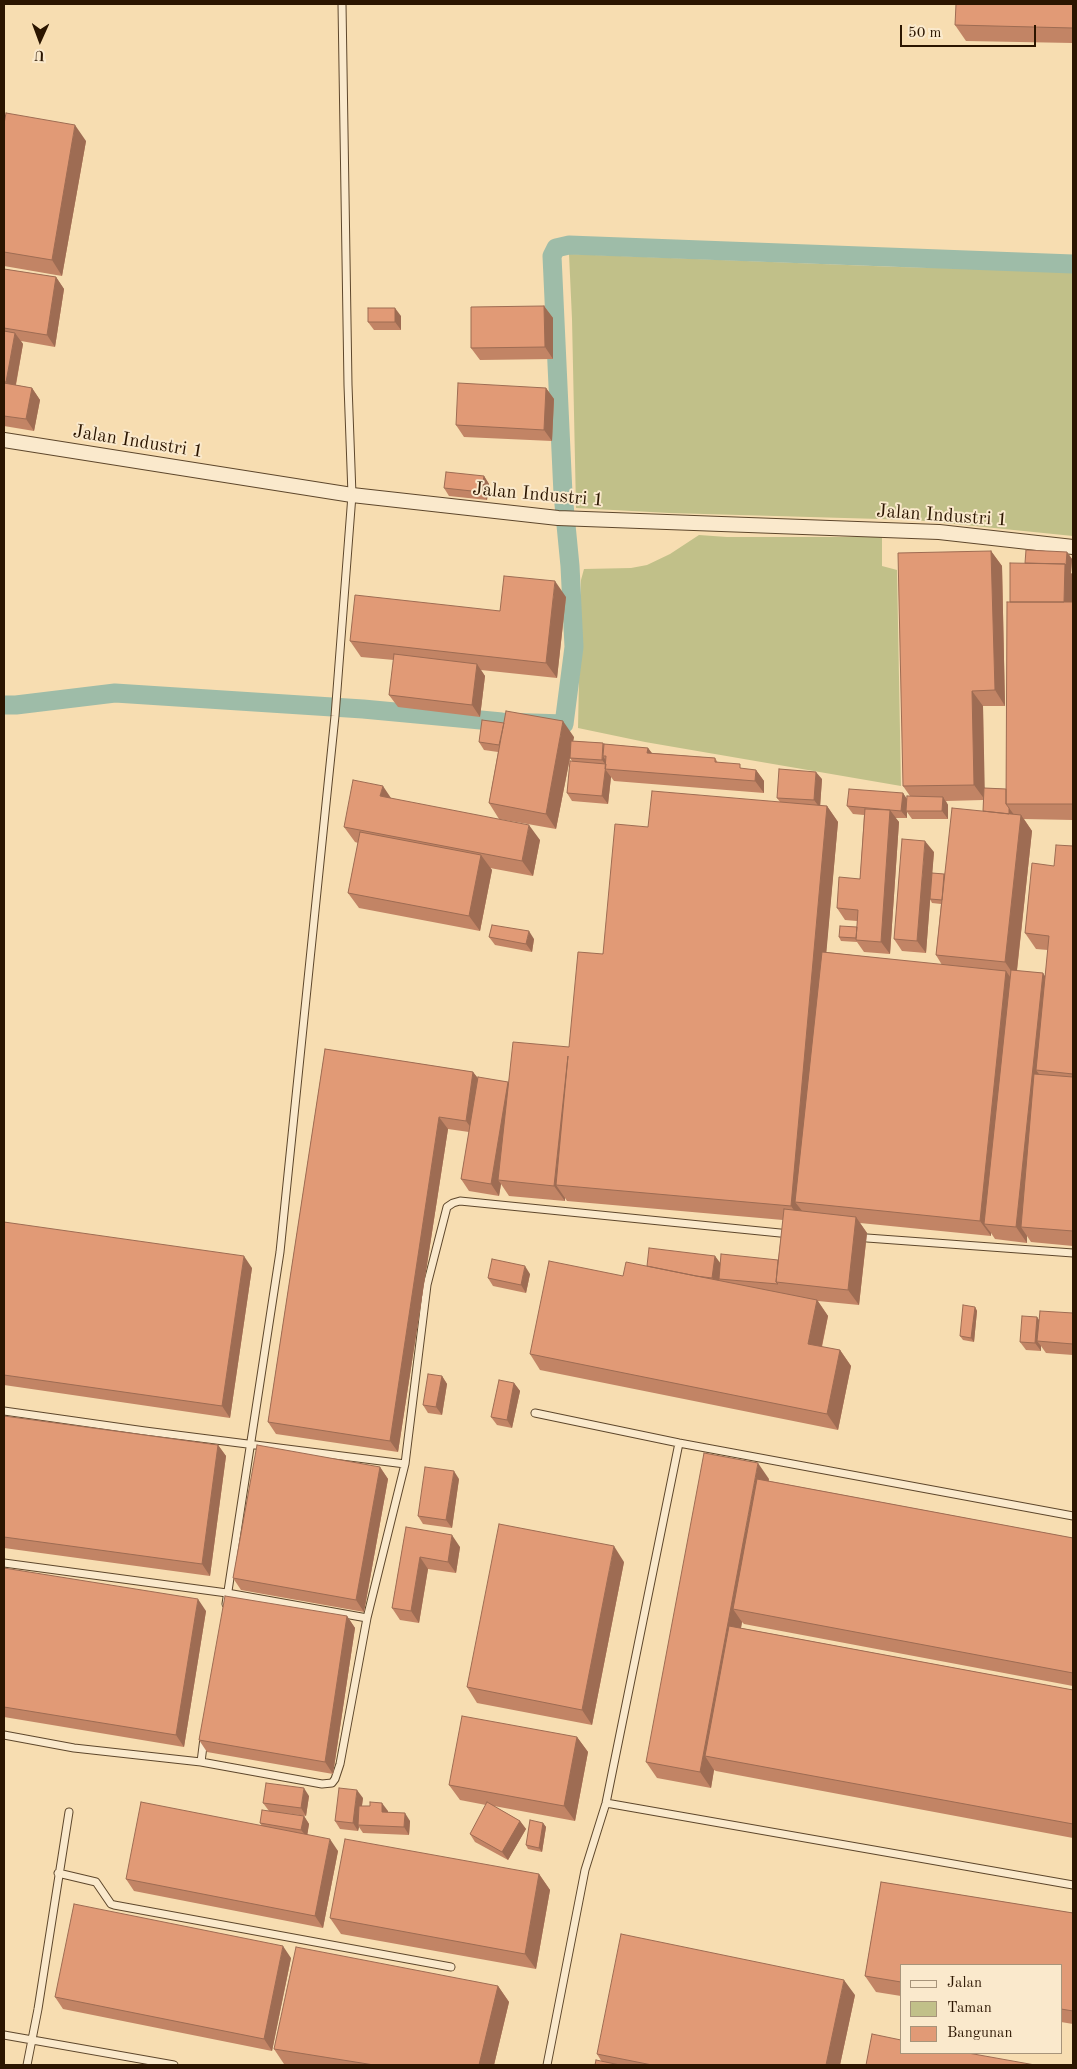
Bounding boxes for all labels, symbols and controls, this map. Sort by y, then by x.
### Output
north arrow [15,15,65,65]
scale bar [902,15,1038,47]
text: 50 m [908,26,942,41]
text: U [34,48,45,62]
street label: Jalan Industri 1 [71,420,205,464]
street label: Jalan Industri 1 [471,478,605,512]
street label: Jalan Industri 1 [876,500,1008,532]
legend [900,1964,1062,2054]
text: Jalan [947,1976,982,1991]
text: Taman [947,2001,992,2016]
text: Bangunan [947,2026,1013,2041]

